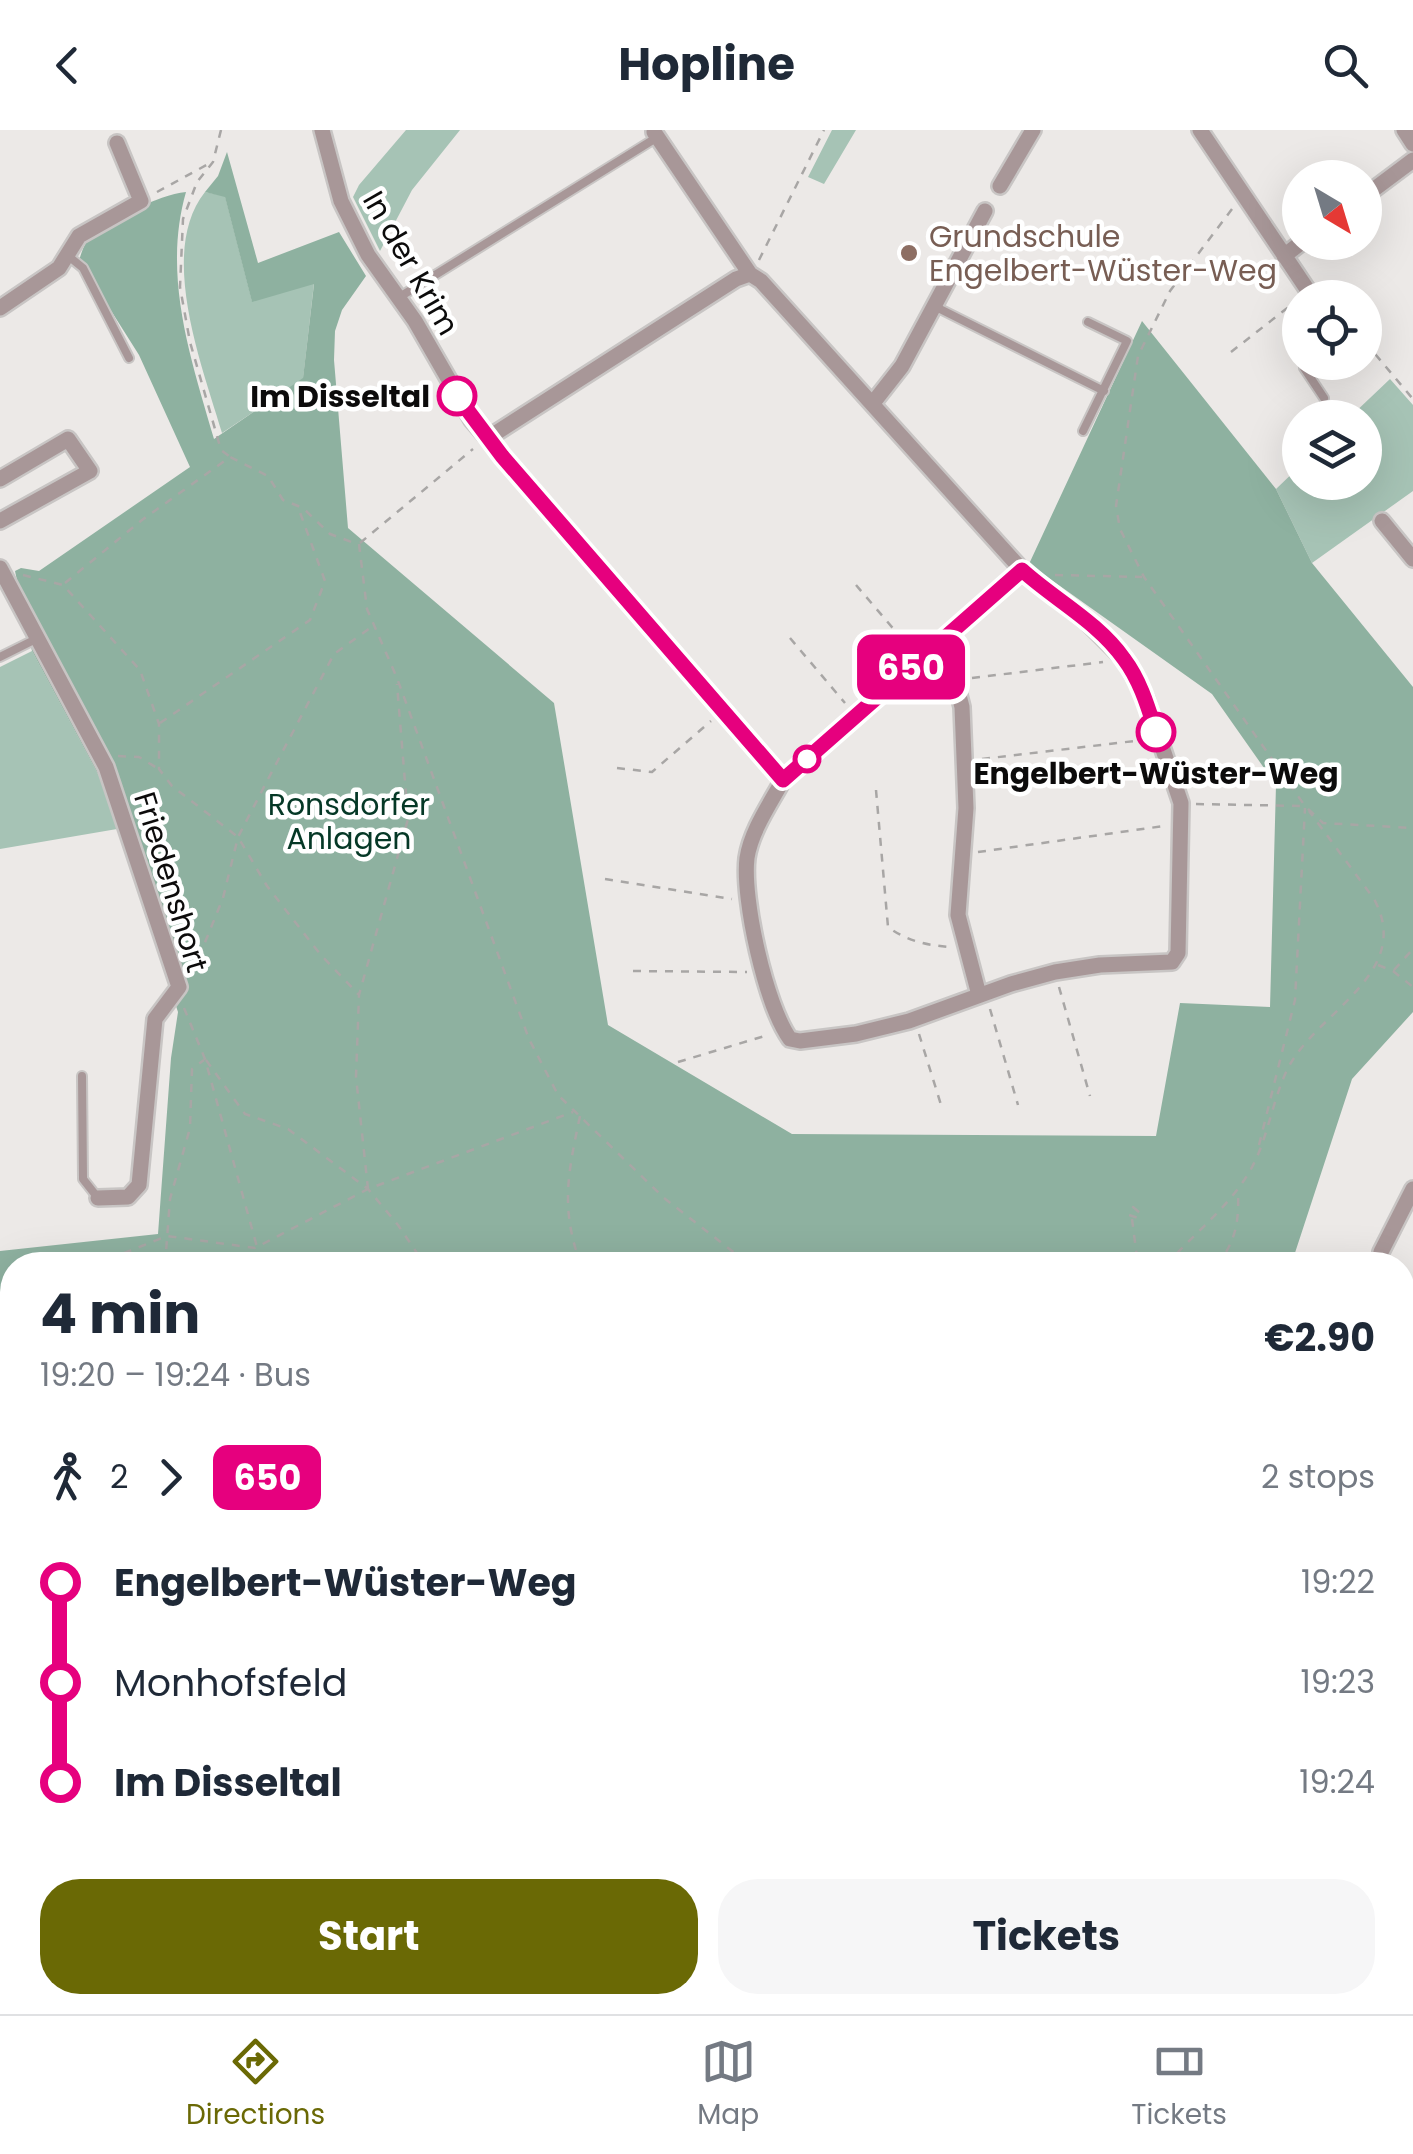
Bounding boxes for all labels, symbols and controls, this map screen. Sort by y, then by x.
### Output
text: Hopline [618,33,795,96]
icon: back [40,38,95,93]
icon: search [1318,38,1373,93]
north arrow [1282,160,1382,260]
map controls [1282,160,1382,500]
street label: In der Krim [352,183,470,343]
place label: Grundschule Engelbert-Wüster-Weg [929,215,1277,292]
marker: Grundschule Engelbert-Wüster-Weg [898,242,920,264]
button: locate [1282,280,1382,380]
place label: Im Disseltal [250,375,430,418]
marker: Im Disseltal [438,377,476,415]
button: layers [1282,400,1382,500]
line badge: 650 [854,634,968,700]
text: 650 [877,643,945,692]
marker: Engelbert-Wüster-Weg [1137,713,1175,751]
unlabelled marker [794,746,820,772]
place label: Engelbert-Wüster-Weg [973,752,1339,795]
park label: Ronsdorfer Anlagen [268,783,430,860]
street label: Friedenshort [123,787,219,977]
text: 4 min [40,1275,200,1352]
text: €2.90 [1264,1311,1375,1364]
text: 19:20 – 19:24 · Bus [40,1352,311,1397]
icon: walk [40,1450,95,1505]
icon: forward [143,1450,198,1505]
text: 650 [233,1453,301,1502]
text: 2 [110,1454,128,1499]
text: 2 stops [1261,1454,1375,1499]
text: Engelbert-Wüster-Weg [114,1556,577,1609]
text: 19:22 [1301,1559,1375,1604]
text: Monhofsfeld [114,1656,347,1709]
text: 19:23 [1301,1659,1375,1704]
text: Im Disseltal [114,1756,342,1809]
text: 19:24 [1299,1759,1375,1804]
button: Start [40,1879,698,1994]
button: Tickets [718,1879,1375,1994]
tab: Directions [186,2034,325,2136]
tab: Map [697,2034,759,2136]
tab: Tickets [1131,2034,1227,2136]

